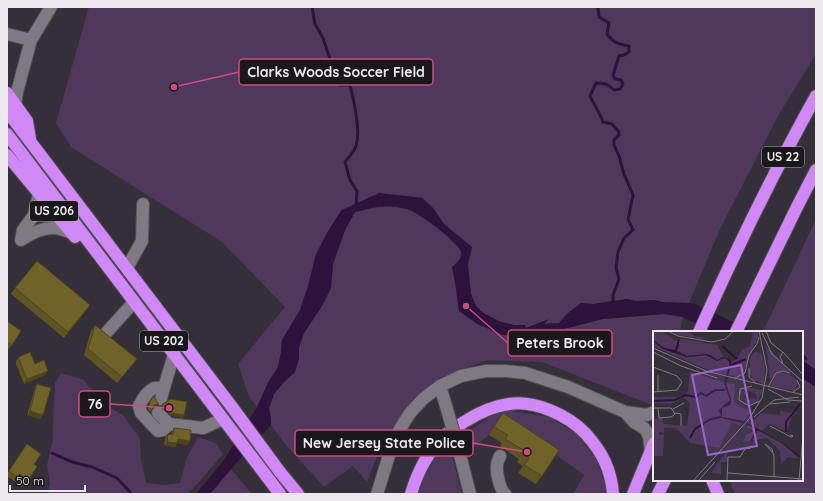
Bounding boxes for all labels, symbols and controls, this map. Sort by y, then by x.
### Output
callout: Clarks Woods Soccer Field [239,59,433,85]
text: Clarks Woods Soccer Field [247,63,425,81]
road number: US 22 [762,147,804,167]
road number: US 206 [30,201,78,221]
callout: Peters Brook [508,330,612,356]
road number: US 202 [140,331,188,351]
inset map [653,331,803,481]
text: Peters Brook [516,334,604,352]
callout: 76 [79,391,110,417]
text: 76 [87,395,103,413]
callout: New Jersey State Police [295,430,473,456]
text: New Jersey State Police [303,434,465,452]
scale bar [10,467,85,493]
text: 50 m [16,473,44,488]

